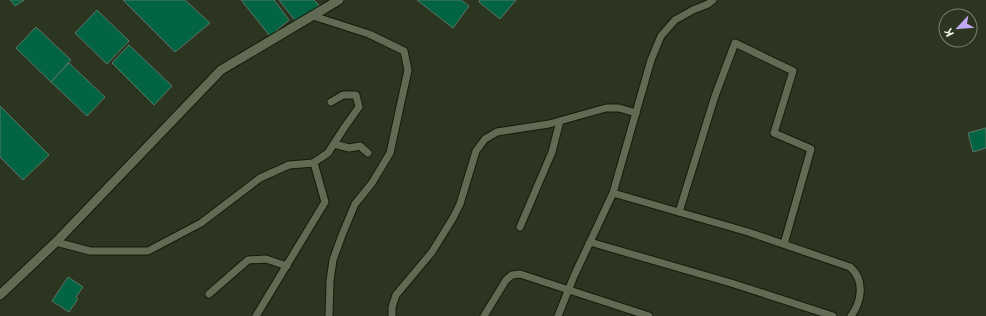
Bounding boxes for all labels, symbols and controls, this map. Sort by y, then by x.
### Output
north arrow [938,8,978,48]
text: K [942,26,956,39]

